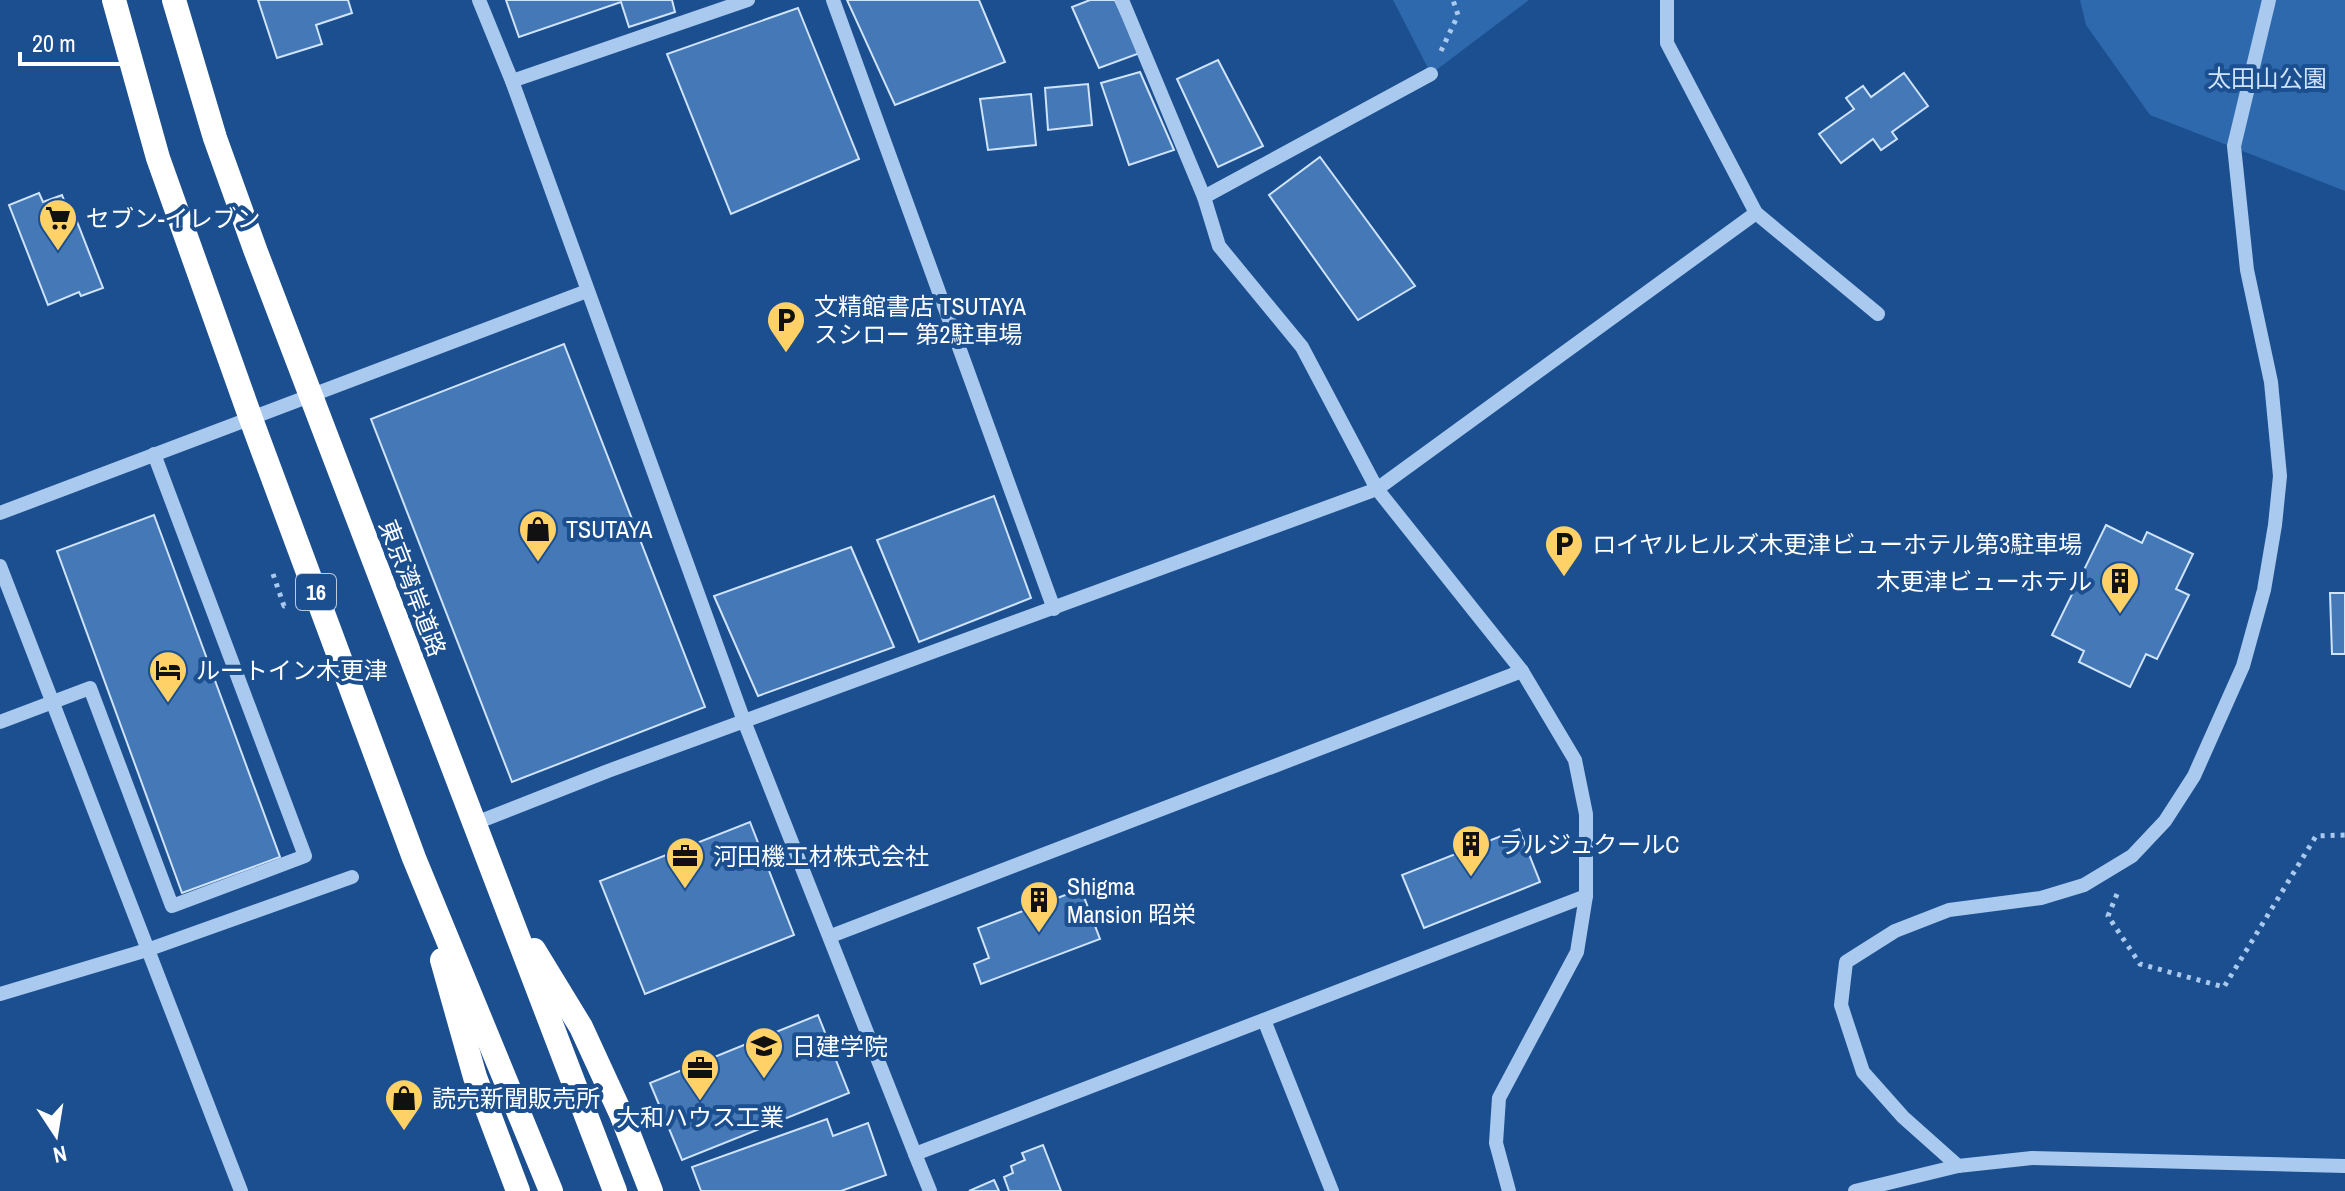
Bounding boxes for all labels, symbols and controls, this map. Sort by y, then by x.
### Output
scale bar [20,16,128,66]
text: 20 m [32,27,76,59]
park label: 太田山公園 [2207,62,2327,94]
supermarket icon: セブン-イレブン [37,197,79,252]
place label: セブン-イレブン [86,202,261,234]
place label: 文精館書店 TSUTAYA スシロー 第2駐車場 [814,290,1027,350]
parking icon: 文精館書店 TSUTAYA スシロー 第2駐車場 [765,299,807,354]
shop icon: TSUTAYA [517,508,559,563]
place label: TSUTAYA [566,513,653,545]
street label: 東京湾岸道路 [372,515,454,661]
parking icon: ロイヤルヒルズ木更津ビューホテル第3駐車場 [1543,523,1585,578]
place label: ロイヤルヒルズ木更津ビューホテル第3駐車場 [1592,528,2082,560]
building icon: 木更津ビューホテル [2099,560,2141,615]
place label: 木更津ビューホテル [1876,565,2092,597]
road number: 16 [296,574,336,610]
hotel icon: ルートイン木更津 [147,649,189,704]
place label: ルートイン木更津 [196,654,388,686]
building icon: ラルジュクールC [1450,823,1492,878]
place label: ラルジュクールC [1499,828,1680,860]
office icon: 河田機工材株式会社 [664,835,706,890]
place label: 河田機工材株式会社 [713,840,929,872]
place label: Shigma Mansion 昭栄 [1067,870,1196,930]
building icon: Shigma Mansion 昭栄 [1018,879,1060,934]
school or university icon: 日建学院 [743,1025,785,1080]
place label: 日建学院 [792,1030,888,1062]
office icon: 大和ハウス工業 [679,1047,721,1102]
shop icon: 読売新聞販売所 [383,1077,425,1132]
place label: 読売新聞販売所 [432,1082,600,1114]
north arrow [16,1095,96,1175]
place label: 大和ハウス工業 [616,1101,784,1133]
text: N [51,1139,70,1171]

